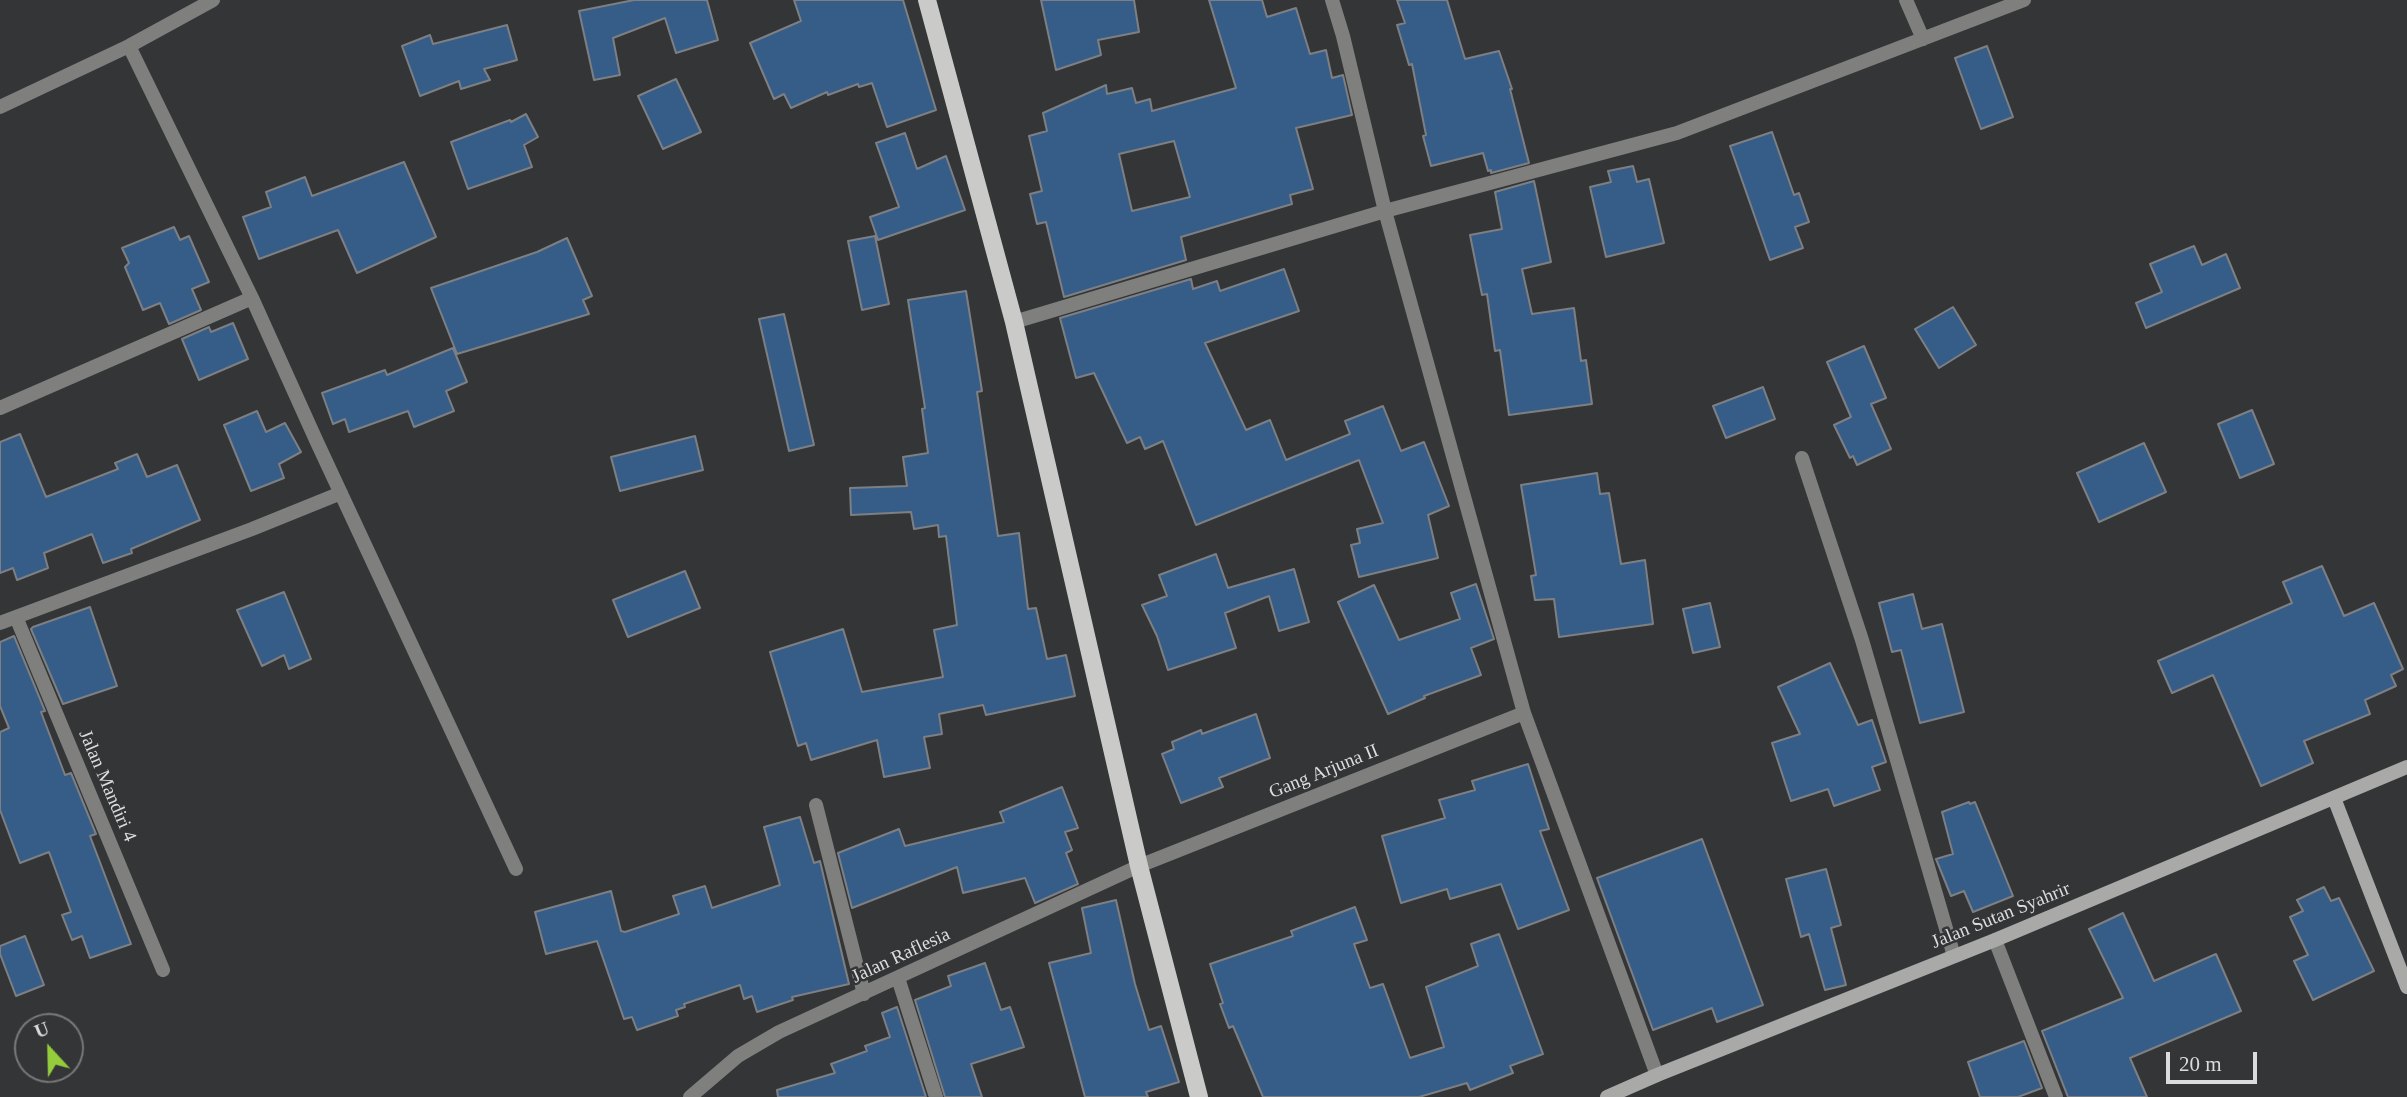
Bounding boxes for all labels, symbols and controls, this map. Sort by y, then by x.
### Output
street label: Jalan Mandiri 4 [73,727,141,845]
street label: Gang Arjuna II [1266,740,1382,804]
street label: Jalan Sutan Syahrir [1928,878,2074,954]
street label: Jalan Raflesia [848,923,954,989]
north arrow [14,1013,84,1083]
text: U [31,1018,52,1042]
scale bar [2169,1038,2260,1082]
text: 20 m [2179,1052,2222,1076]

